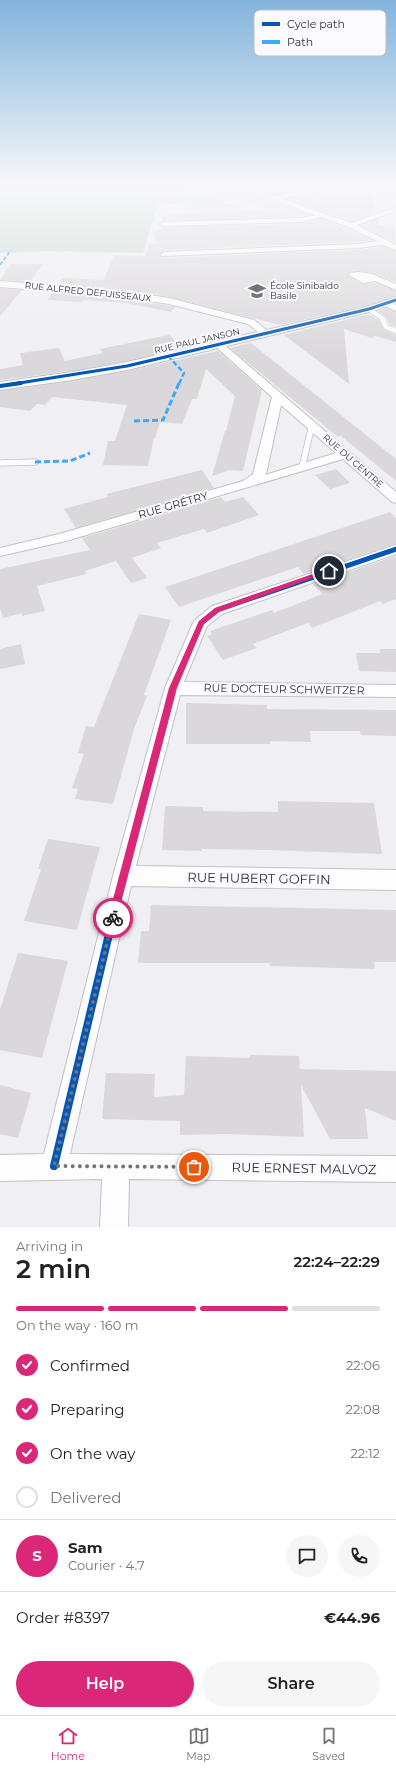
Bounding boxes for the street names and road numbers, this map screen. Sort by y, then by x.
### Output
street label: RUE ALFRED DEFUISSEAUX [24,279,152,304]
street label: RUE PAUL JANSON [153,325,241,356]
street label: RUE DU CENTRE [321,431,386,490]
street label: RUE GRÉTRY [137,488,209,522]
street label: RUE DOCTEUR SCHWEITZER [203,681,365,697]
street label: RUE HUBERT GOFFIN [187,869,331,887]
street label: RUE ERNEST MALVOZ [232,1159,377,1177]

